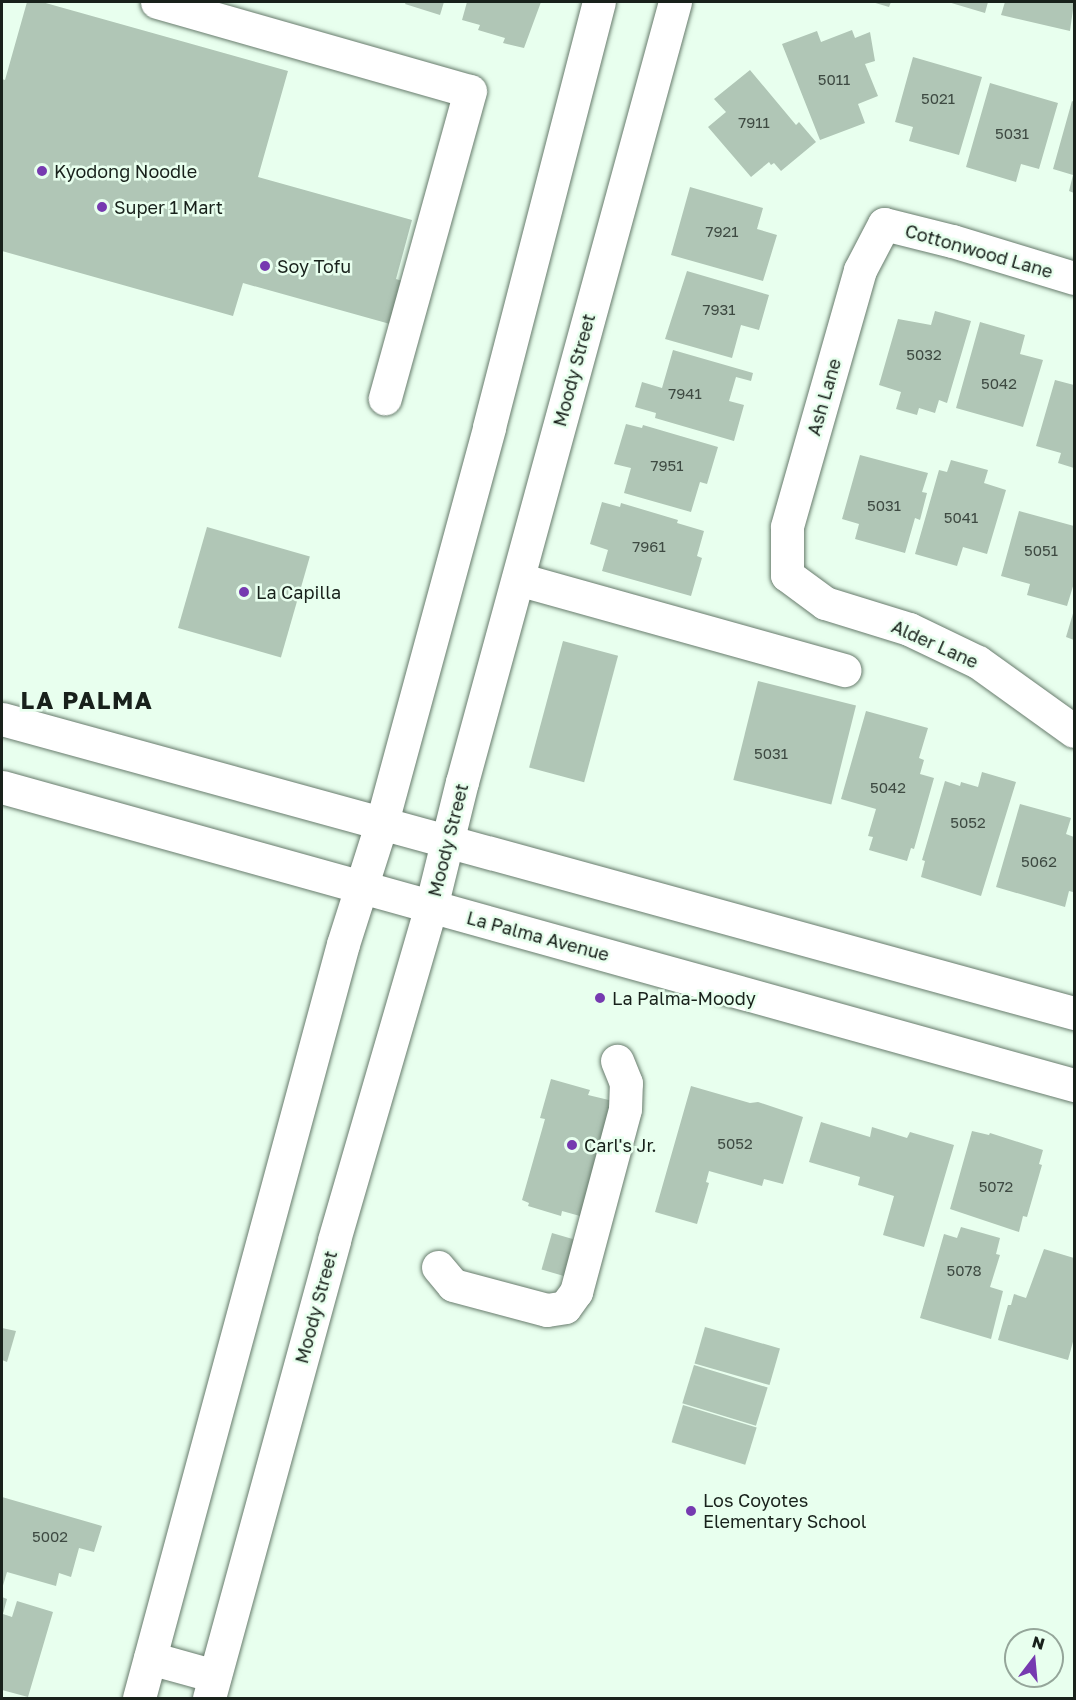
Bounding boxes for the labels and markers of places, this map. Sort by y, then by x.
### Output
place label: Kyodong Noodle [54,160,197,182]
marker: Kyodong Noodle [35,164,49,178]
place label: Super 1 Mart [114,196,223,218]
marker: Super 1 Mart [95,200,109,214]
place label: Soy Tofu [277,255,351,277]
marker: Soy Tofu [258,259,272,273]
place label: La Capilla [256,581,341,603]
marker: La Capilla [237,585,251,599]
place label: La Palma-Moody [612,987,756,1009]
marker: La Palma-Moody [593,991,607,1005]
place label: Carl's Jr. [584,1134,657,1156]
marker: Carl's Jr. [565,1138,579,1152]
place label: Los Coyotes Elementary School [703,1490,867,1532]
marker: Los Coyotes Elementary School [684,1504,698,1518]

